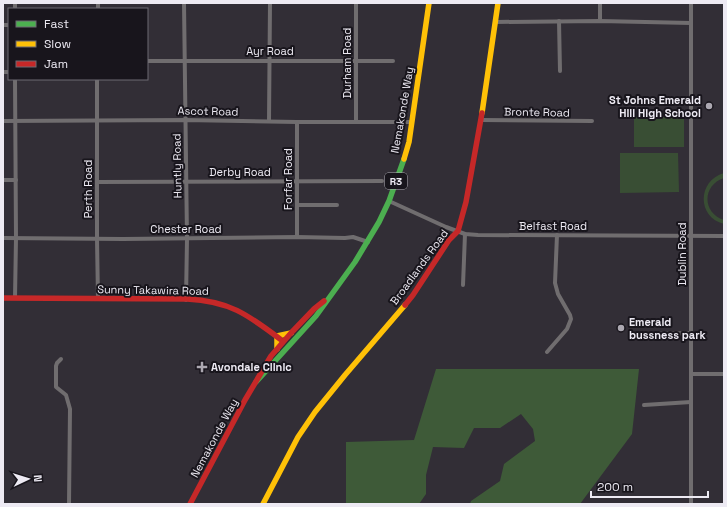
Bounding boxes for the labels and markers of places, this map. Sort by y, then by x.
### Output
place label: St Johns Emerald Hill High School [609,93,701,120]
marker: St Johns Emerald Hill High School [704,101,714,111]
place label: Emerald bussness park [629,315,706,342]
marker: Emerald bussness park [616,323,626,333]
place label: Avondale Clinic [211,360,292,374]
marker: Avondale Clinic [196,361,208,373]

